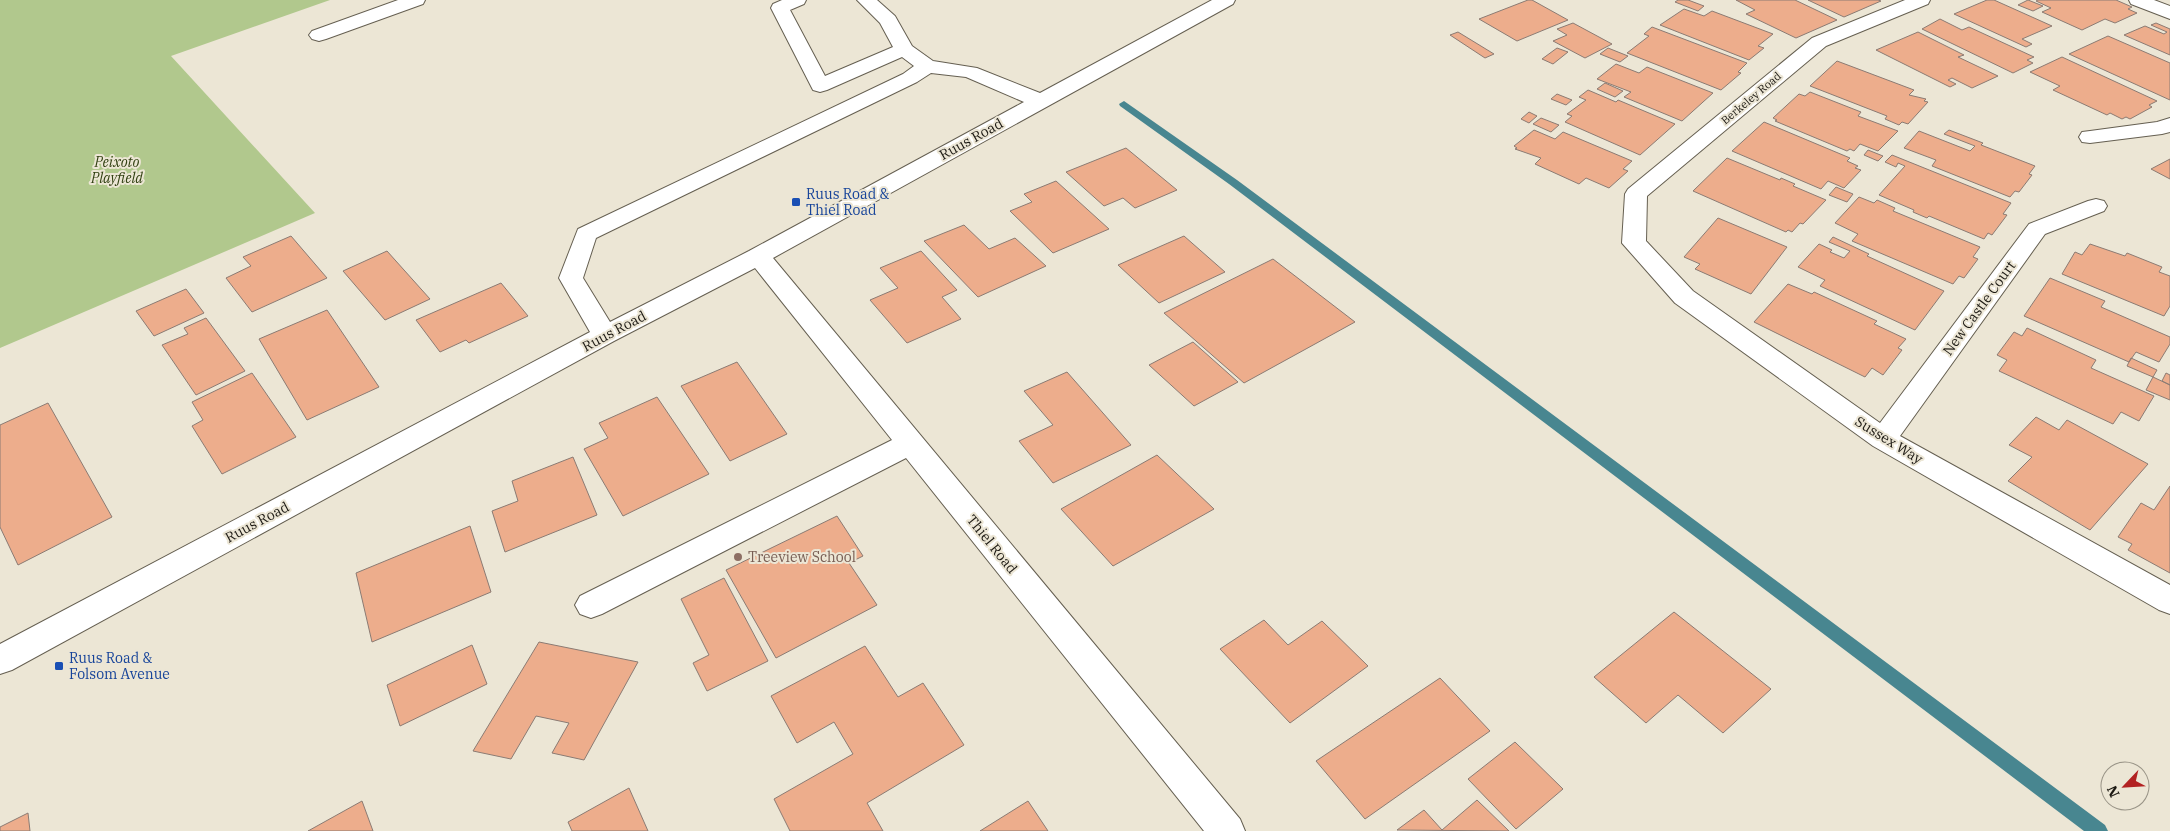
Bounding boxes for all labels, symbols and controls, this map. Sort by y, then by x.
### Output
street label: Berkeley Road [1718,69,1784,127]
street label: Ruus Road [936,114,1006,164]
park label: Peixoto Playfield [90,153,143,187]
place label: Ruus Road & Thiel Road [806,185,889,219]
marker: Ruus Road & Thiel Road [790,196,802,208]
street label: New Castle Court [1939,257,2019,359]
street label: Ruus Road [579,306,650,355]
street label: Sussex Way [1852,412,1927,468]
street label: Ruus Road [222,497,293,546]
street label: Thiel Road [963,511,1022,577]
place label: Treeview School [748,548,856,566]
marker: Treeview School [732,551,744,563]
place label: Ruus Road & Folsom Avenue [69,649,170,683]
marker: Ruus Road & Folsom Avenue [53,660,65,672]
north arrow [2100,761,2150,811]
text: N [2103,783,2124,800]

